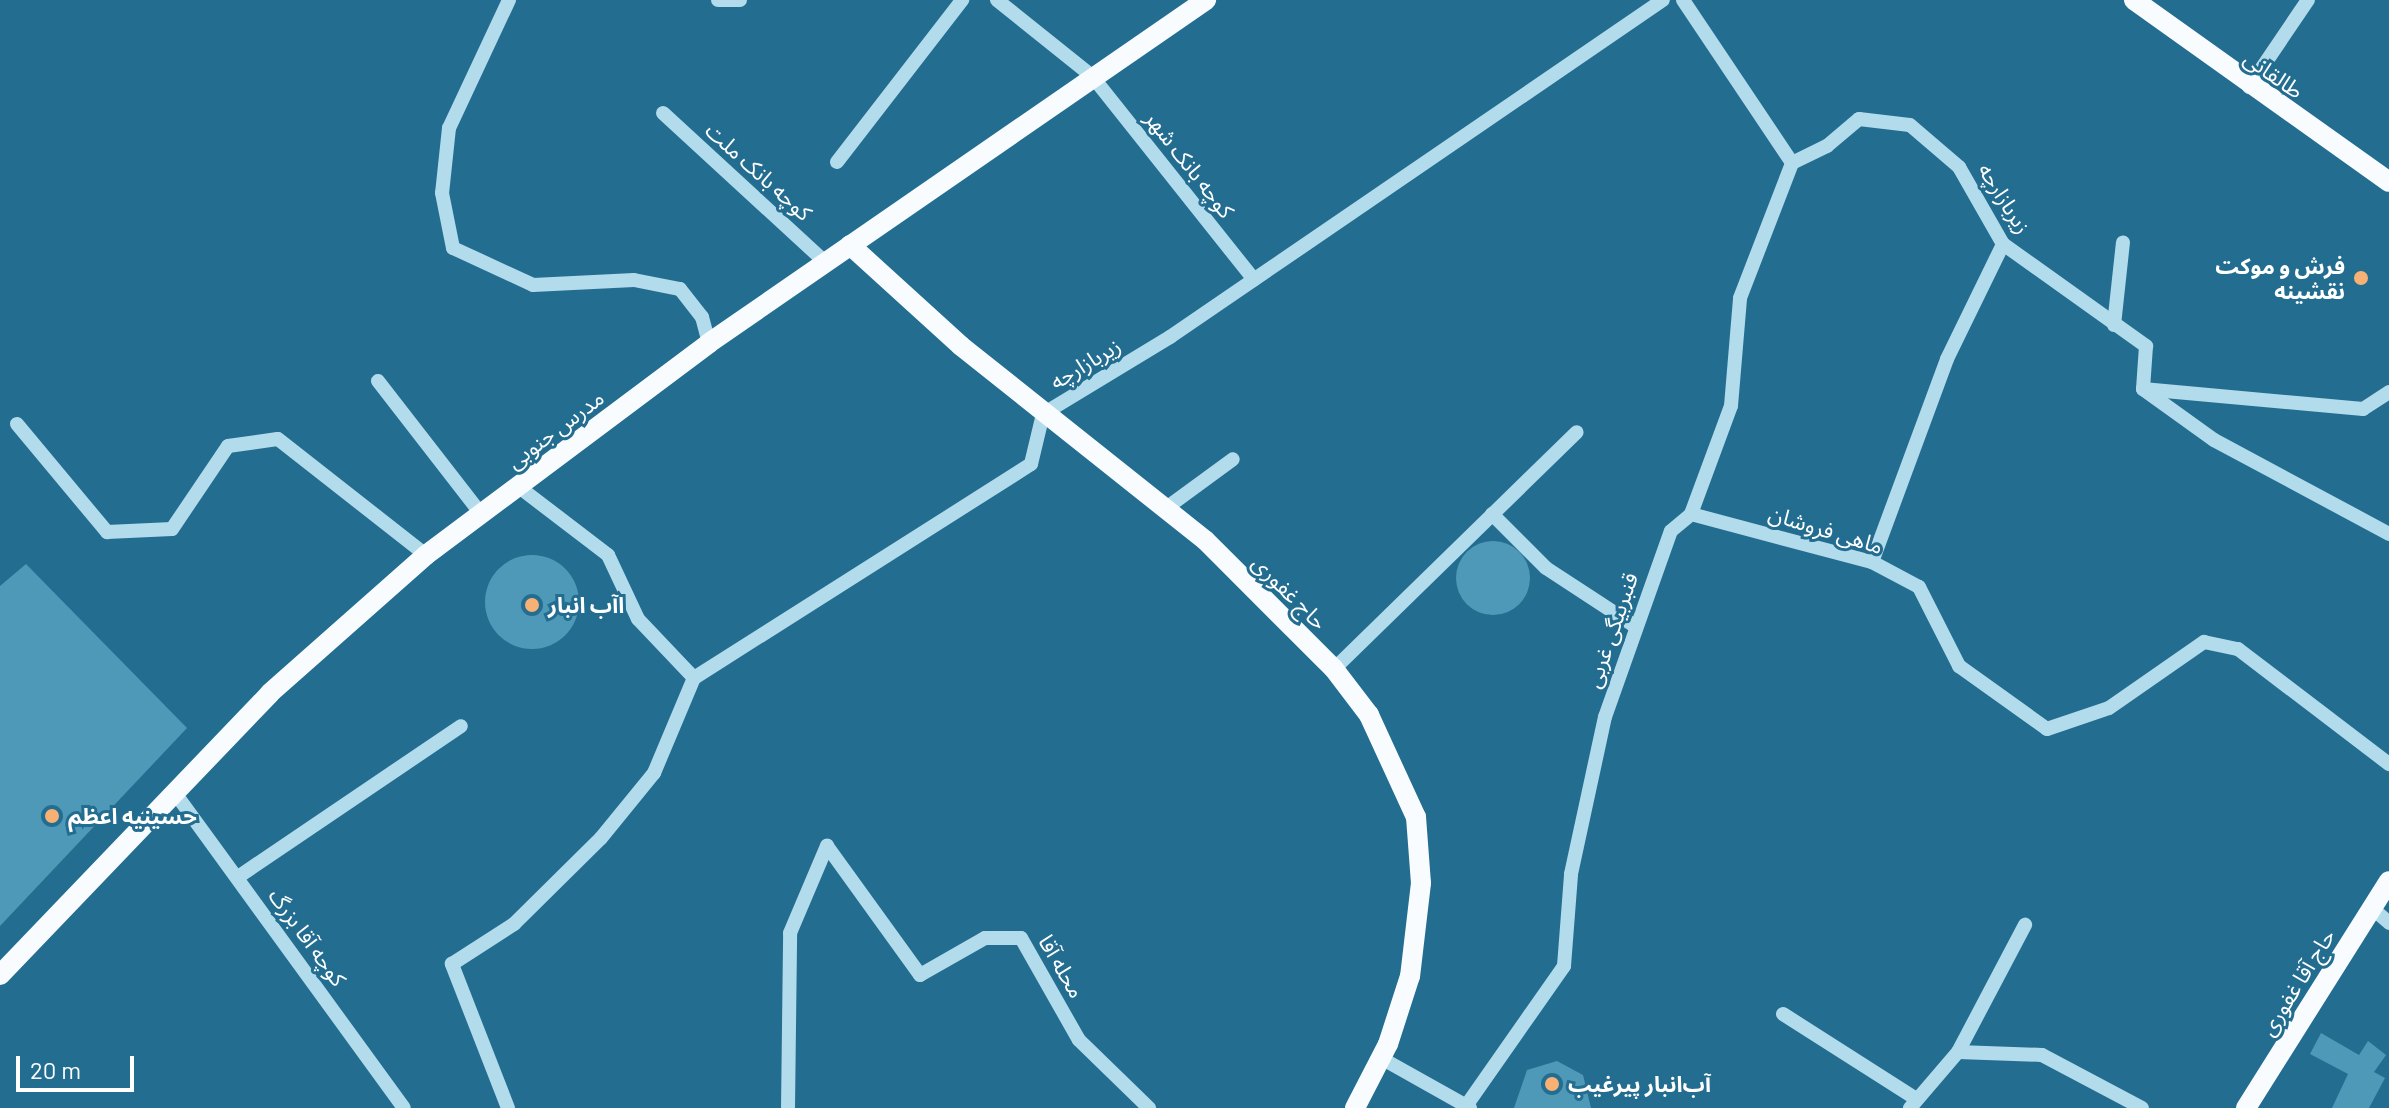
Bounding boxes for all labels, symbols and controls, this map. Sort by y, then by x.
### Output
street label: طالقانی [2239,44,2309,104]
street label: کوچه بانک شهر [1140,105,1240,223]
street label: کوچه بانک ملت [700,116,818,226]
street label: زیربازارچه [1973,158,2037,238]
place label: فرش و موکت نقشینه [2215,252,2345,304]
marker: فرش و موکت نقشینه [2352,269,2370,287]
street label: زیربازارچه [1045,332,1125,394]
street label: مدرس جنوبی [501,384,609,474]
street label: ماهی فروشان [1766,499,1886,559]
street label: حاج غفوری [1247,549,1333,635]
street label: قنبربیگی غربی [1579,569,1643,691]
place label: اآب انبار [548,592,624,618]
marker: اآب انبار [523,596,541,614]
place label: حسینیه اعظم [68,803,197,829]
marker: حسینیه اعظم [43,807,61,825]
street label: کوچه آقا بزرگ [264,883,352,991]
street label: حاج آقا غفوری [2254,924,2340,1040]
street label: محله آقا [1033,930,1091,1002]
scale bar [20,1040,138,1090]
text: 20 m [30,1055,81,1084]
place label: آب‌انبار پیرغیب [1568,1071,1711,1097]
marker: آب‌انبار پیرغیب [1543,1075,1561,1093]

